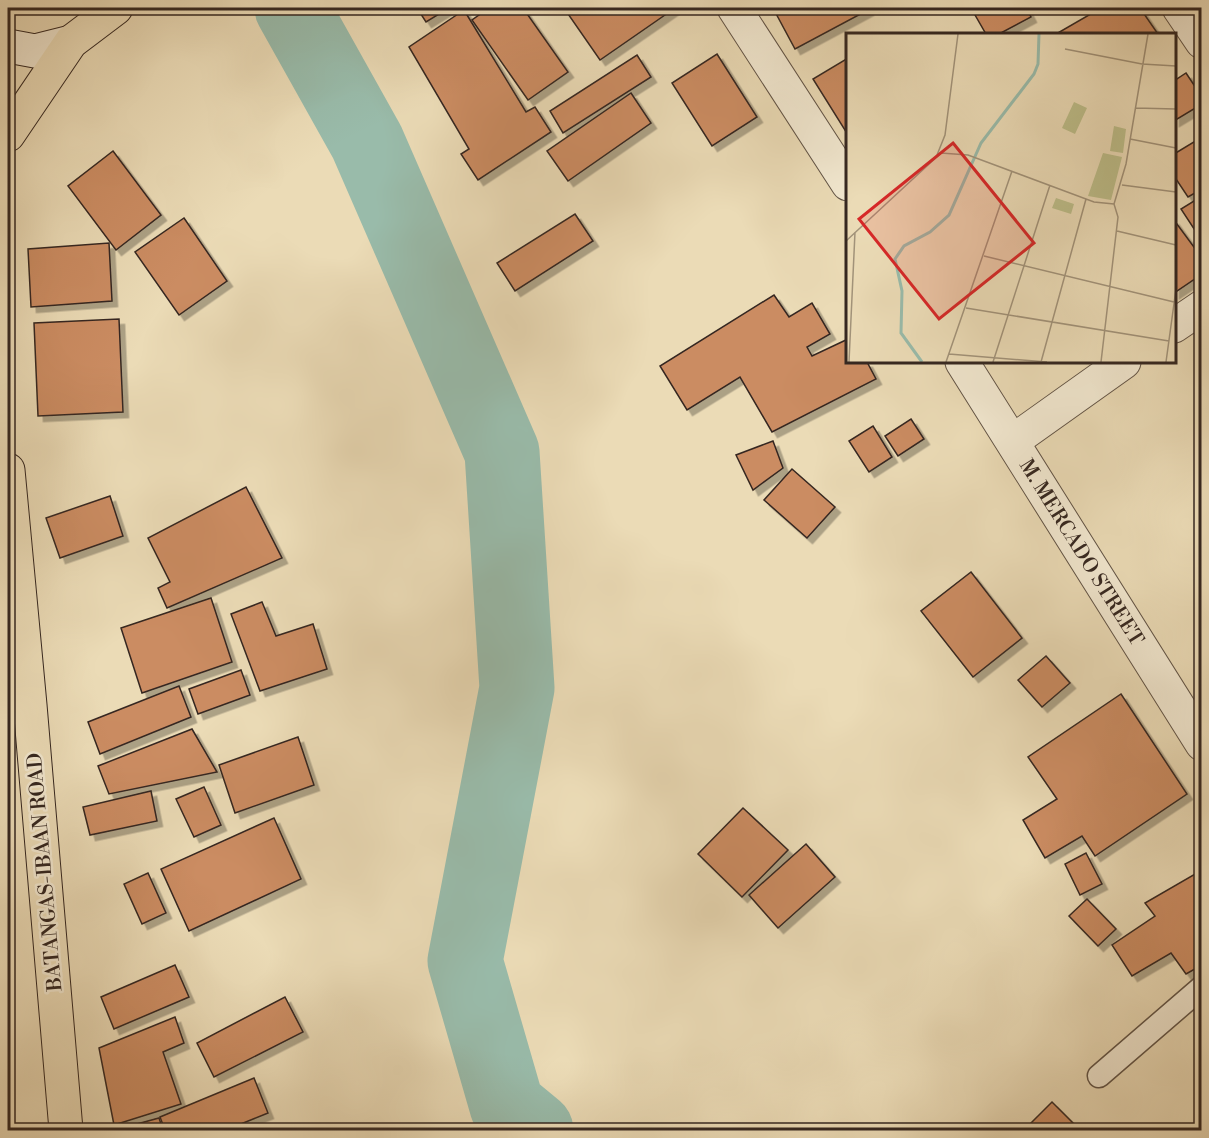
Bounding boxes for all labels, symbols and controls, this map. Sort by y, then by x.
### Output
inset map [846,33,1176,363]
street label: M. MERCADO STREET [1013,455,1148,651]
street label: BATANGAS-IBAAN ROAD [23,752,68,993]

